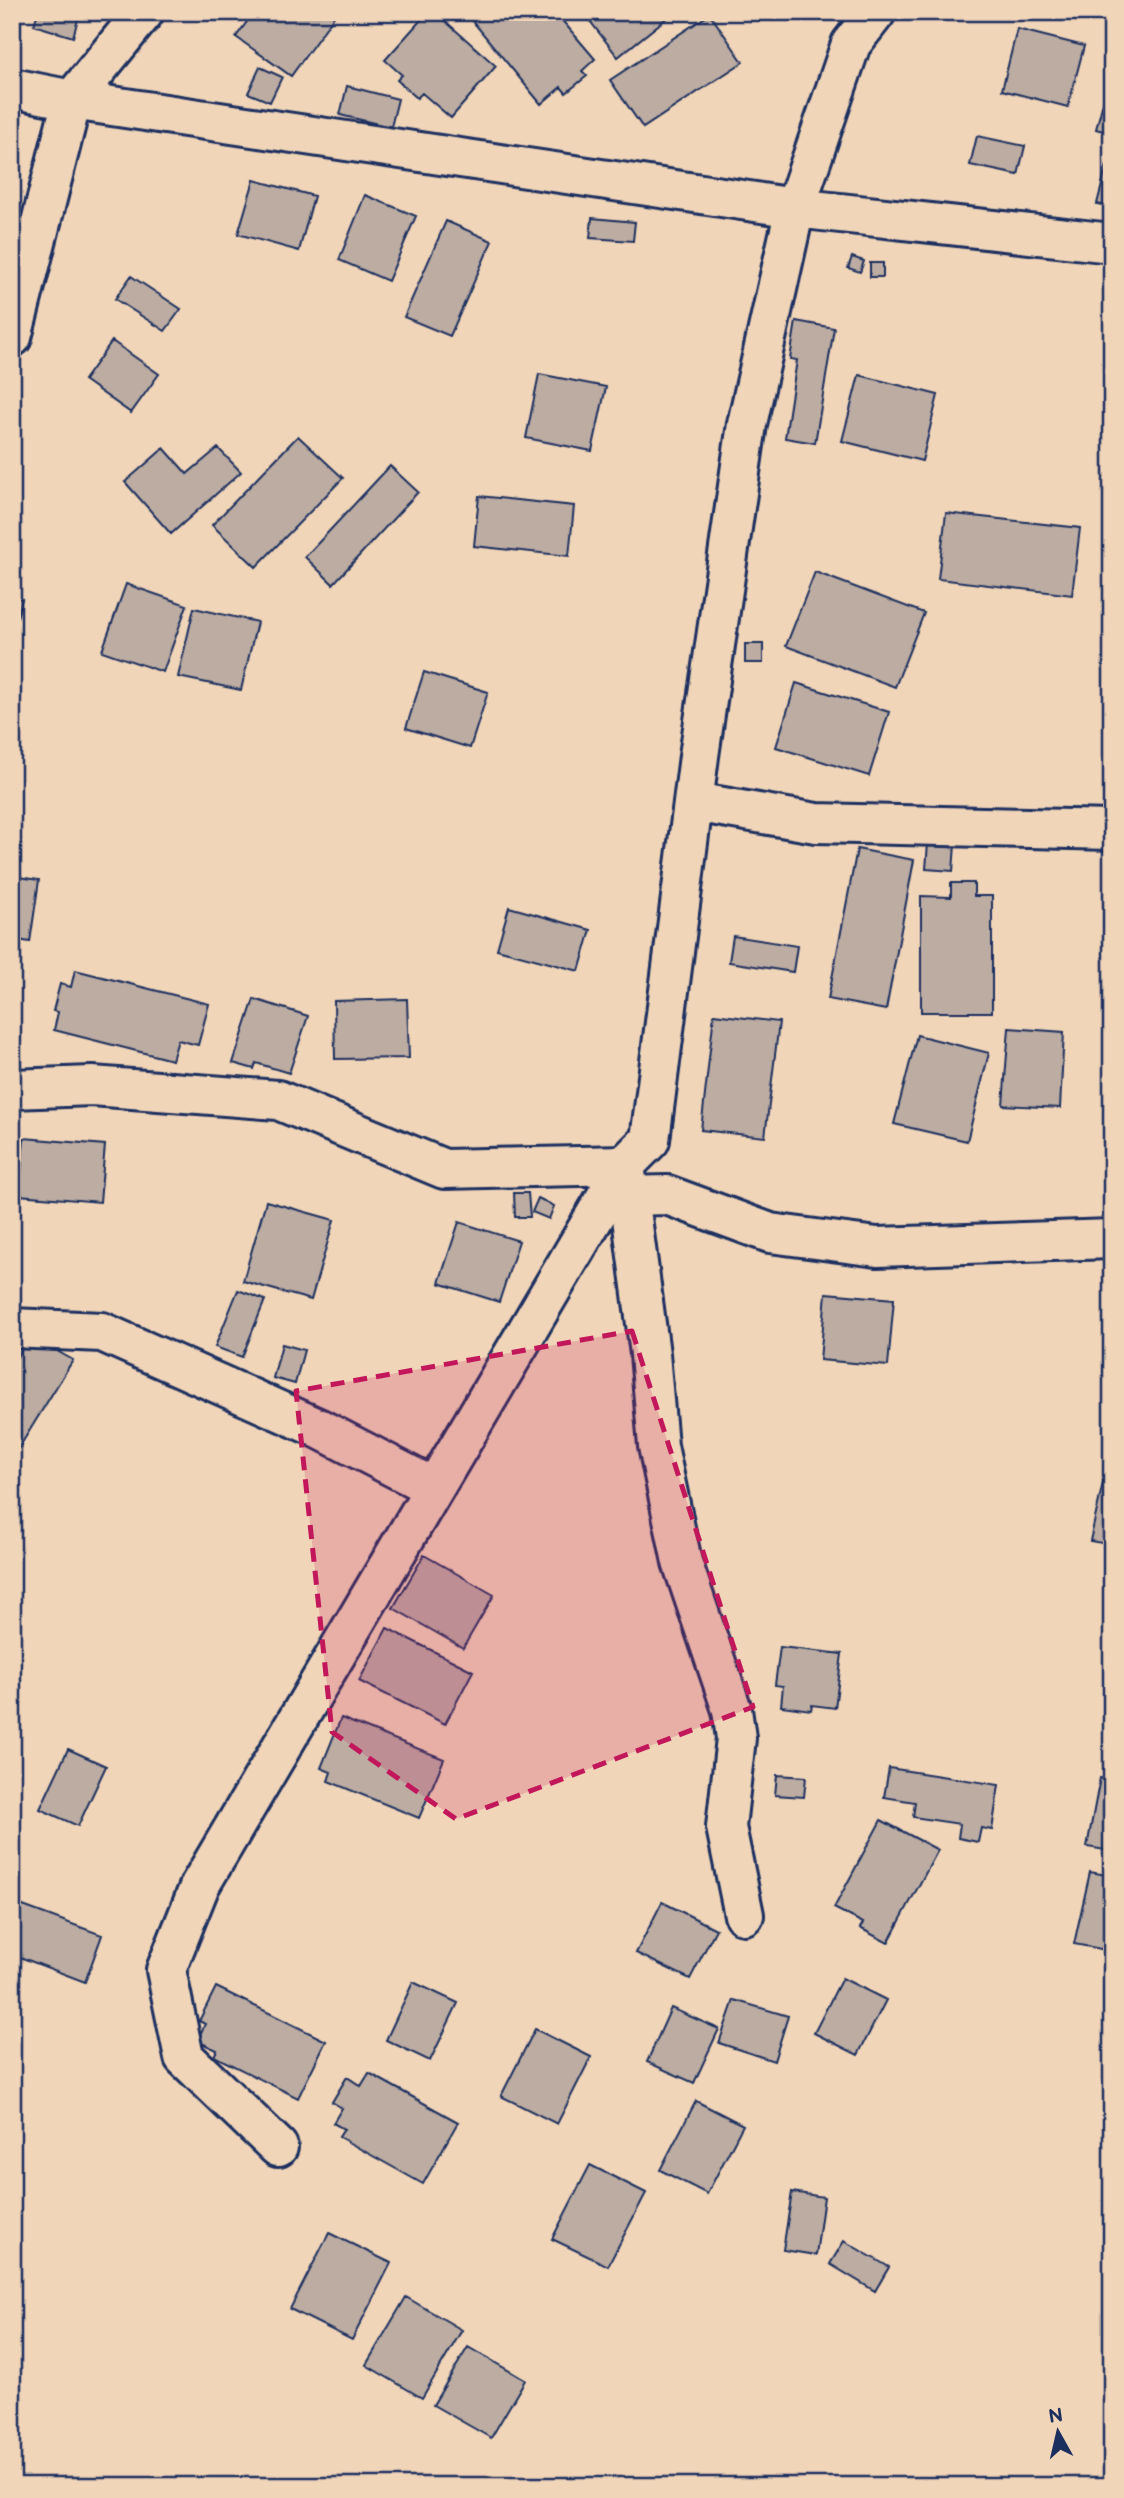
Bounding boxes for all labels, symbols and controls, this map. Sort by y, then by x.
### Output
north arrow [1023,2396,1092,2466]
text: N [1047,2404,1065,2429]

